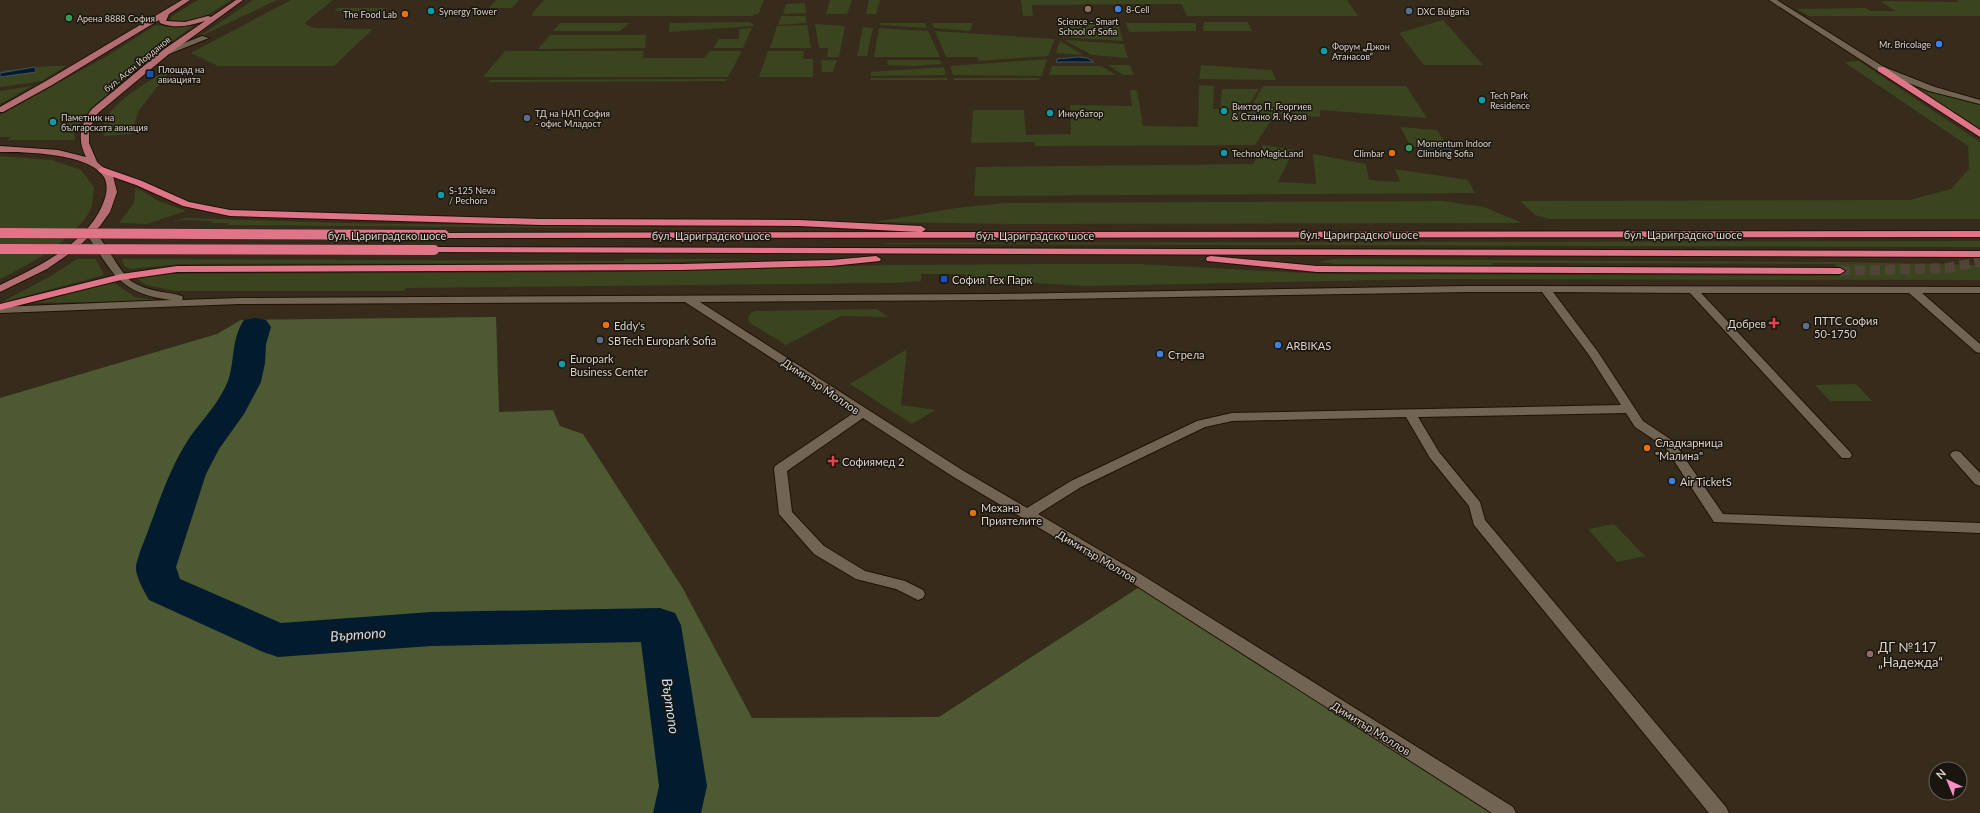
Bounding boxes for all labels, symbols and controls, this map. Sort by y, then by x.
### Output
marker: Science - Smart School of Sofia [1083,4,1093,14]
marker: 8-Cell [1113,4,1123,14]
place label: 8-Cell [1126,4,1150,15]
marker: Synergy Tower [426,6,436,16]
place label: Synergy Tower [439,6,497,17]
marker: DXC Bulgaria [1404,6,1414,16]
place label: DXC Bulgaria [1417,6,1469,17]
place label: The Food Lab [343,9,397,20]
marker: The Food Lab [400,9,410,19]
marker: Арена 8888 София [64,13,74,23]
place label: Арена 8888 София [77,13,155,24]
place label: Science - Smart School of Sofia [1057,16,1119,37]
street label: бул. Асен Йорданов [101,33,173,94]
place label: Mr. Bricolage [1879,39,1931,50]
marker: Mr. Bricolage [1934,39,1944,49]
place label: Форум „Джон Атанасов“ [1332,41,1390,62]
marker: Форум „Джон Атанасов“ [1319,46,1329,56]
place label: Площад на авиацията [158,64,205,85]
marker: Площад на авиацията [145,69,155,79]
place label: Tech Park Residence [1490,90,1530,111]
marker: Tech Park Residence [1477,95,1487,105]
place label: Виктор П. Георгиев & Станко Я. Кузов [1232,101,1312,122]
marker: Виктор П. Георгиев & Станко Я. Кузов [1219,106,1229,116]
place label: ТД на НАП София - офис Младост [535,108,610,129]
marker: Инкубатор [1045,108,1055,118]
place label: Инкубатор [1058,108,1103,119]
place label: Паметник на българската авиация [61,112,148,133]
marker: ТД на НАП София - офис Младост [522,113,532,123]
marker: Паметник на българската авиация [48,117,58,127]
place label: Momentum Indoor Climbing Sofia [1417,138,1492,159]
marker: Momentum Indoor Climbing Sofia [1404,143,1414,153]
marker: TechnoMagicLand [1219,148,1229,158]
place label: TechnoMagicLand [1232,148,1303,159]
place label: Climbar [1354,148,1385,159]
marker: Climbar [1387,148,1397,158]
place label: S-125 Neva / Pechora [449,185,496,206]
marker: S-125 Neva / Pechora [436,190,446,200]
street label: бул. Цариградско шосе [1300,228,1418,241]
street label: бул. Цариградско шосе [1624,228,1742,241]
street label: бул. Цариградско шосе [328,229,446,242]
street label: бул. Цариградско шосе [652,229,770,242]
street label: бул. Цариградско шосе [976,229,1094,242]
place label: София Тех Парк [952,273,1033,286]
marker: София Тех Парк [939,274,949,284]
place label: ПТТС София 50-1750 [1814,314,1878,340]
place label: Добрев [1728,317,1766,330]
marker: Добрев [1769,318,1779,328]
place label: Eddy's [614,319,645,332]
marker: Eddy's [601,320,611,330]
marker: ПТТС София 50-1750 [1801,321,1811,331]
place label: SBTech Europark Sofia [608,334,716,347]
marker: SBTech Europark Sofia [595,335,605,345]
place label: ARBIKAS [1286,339,1331,352]
marker: ARBIKAS [1273,340,1283,350]
place label: Стрела [1168,348,1205,361]
marker: Стрела [1155,349,1165,359]
place label: Europark Business Center [570,352,648,378]
street label: Димитър Моллов [780,355,862,417]
marker: Europark Business Center [557,359,567,369]
place label: Сладкарница "Малина" [1655,436,1723,462]
marker: Сладкарница "Малина" [1642,443,1652,453]
marker: Софиямед 2 [827,455,839,467]
place label: Софиямед 2 [842,455,905,468]
place label: Air TicketS [1680,475,1732,488]
marker: Air TicketS [1667,476,1677,486]
place label: Механа Приятелите [981,501,1042,527]
marker: Механа Приятелите [968,508,978,518]
street label: Димитър Моллов [1055,527,1139,585]
water label: Въртопо [330,624,386,644]
place label: ДГ №117 „Надежда“ [1878,639,1943,670]
marker: ДГ №117 „Надежда“ [1865,649,1875,659]
water label: Въртопо [659,677,683,735]
street label: Димитър Моллов [1329,698,1413,758]
north arrow [1928,761,1968,801]
text: N [1933,766,1948,781]

